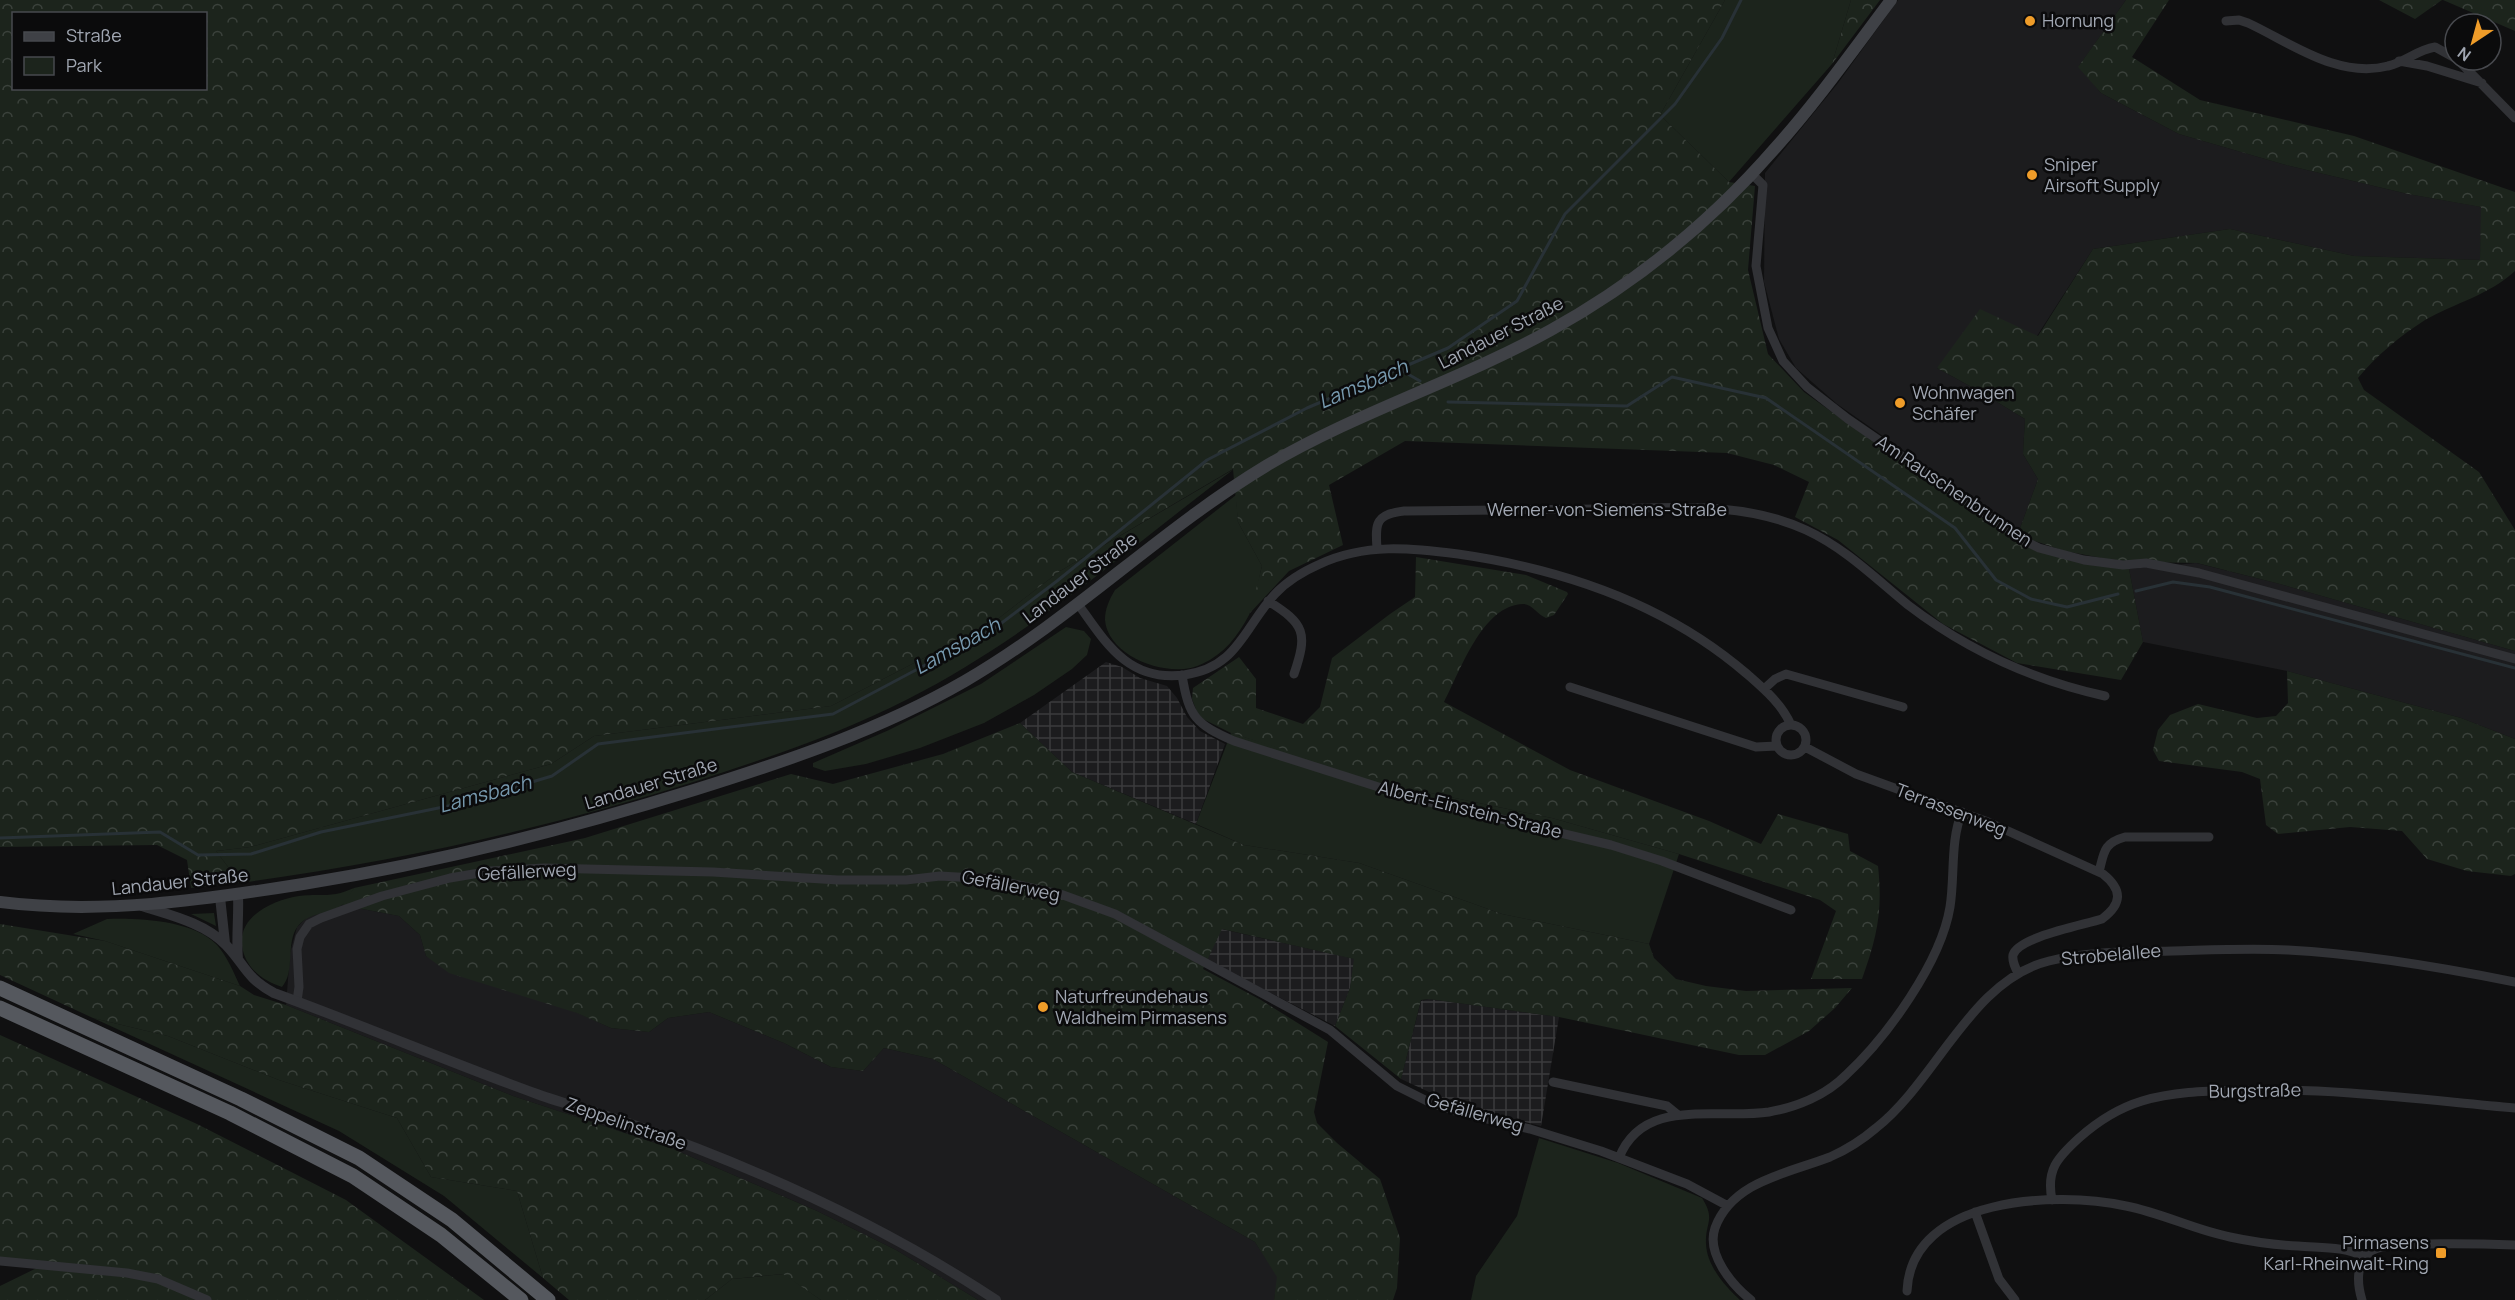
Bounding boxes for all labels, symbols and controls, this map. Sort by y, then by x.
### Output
place label: Hornung [2042,8,2114,32]
legend [12,12,207,90]
north arrow [2443,12,2503,72]
marker: Hornung [2023,14,2037,28]
text: Straße [66,23,122,47]
text: N [2453,42,2475,66]
text: Park [66,53,103,77]
place label: Sniper Airsoft Supply [2044,152,2160,197]
marker: Sniper Airsoft Supply [2025,168,2039,182]
street label: Landauer Straße [1434,290,1567,374]
water label: Lamsbach [1314,352,1413,414]
place label: Wohnwagen Schäfer [1912,380,2015,425]
marker: Wohnwagen Schäfer [1893,396,1907,410]
street label: Am Rauschenbrunnen [1872,429,2037,551]
street label: Werner-von-Siemens-Straße [1487,497,1727,521]
street label: Landauer Straße [1017,526,1142,628]
water label: Lamsbach [909,610,1006,680]
street label: Landauer Straße [581,751,720,815]
water label: Lamsbach [436,768,535,819]
street label: Albert-Einstein-Straße [1376,775,1564,843]
street label: Terrassenweg [1892,777,2010,841]
street label: Gefällerweg [477,856,577,886]
street label: Landauer Straße [110,862,250,900]
street label: Gefällerweg [960,864,1062,906]
street label: Strobelallee [2060,938,2162,970]
place label: Naturfreundehaus Waldheim Pirmasens [1055,984,1227,1029]
marker: Naturfreundehaus Waldheim Pirmasens [1036,1000,1050,1014]
street label: Burgstraße [2208,1077,2301,1103]
street label: Gefällerweg [1424,1087,1526,1137]
street label: Zeppelinstraße [563,1091,690,1155]
place label: Pirmasens Karl-Rheinwalt-Ring [2263,1230,2429,1275]
marker: Pirmasens Karl-Rheinwalt-Ring [2434,1246,2448,1260]

